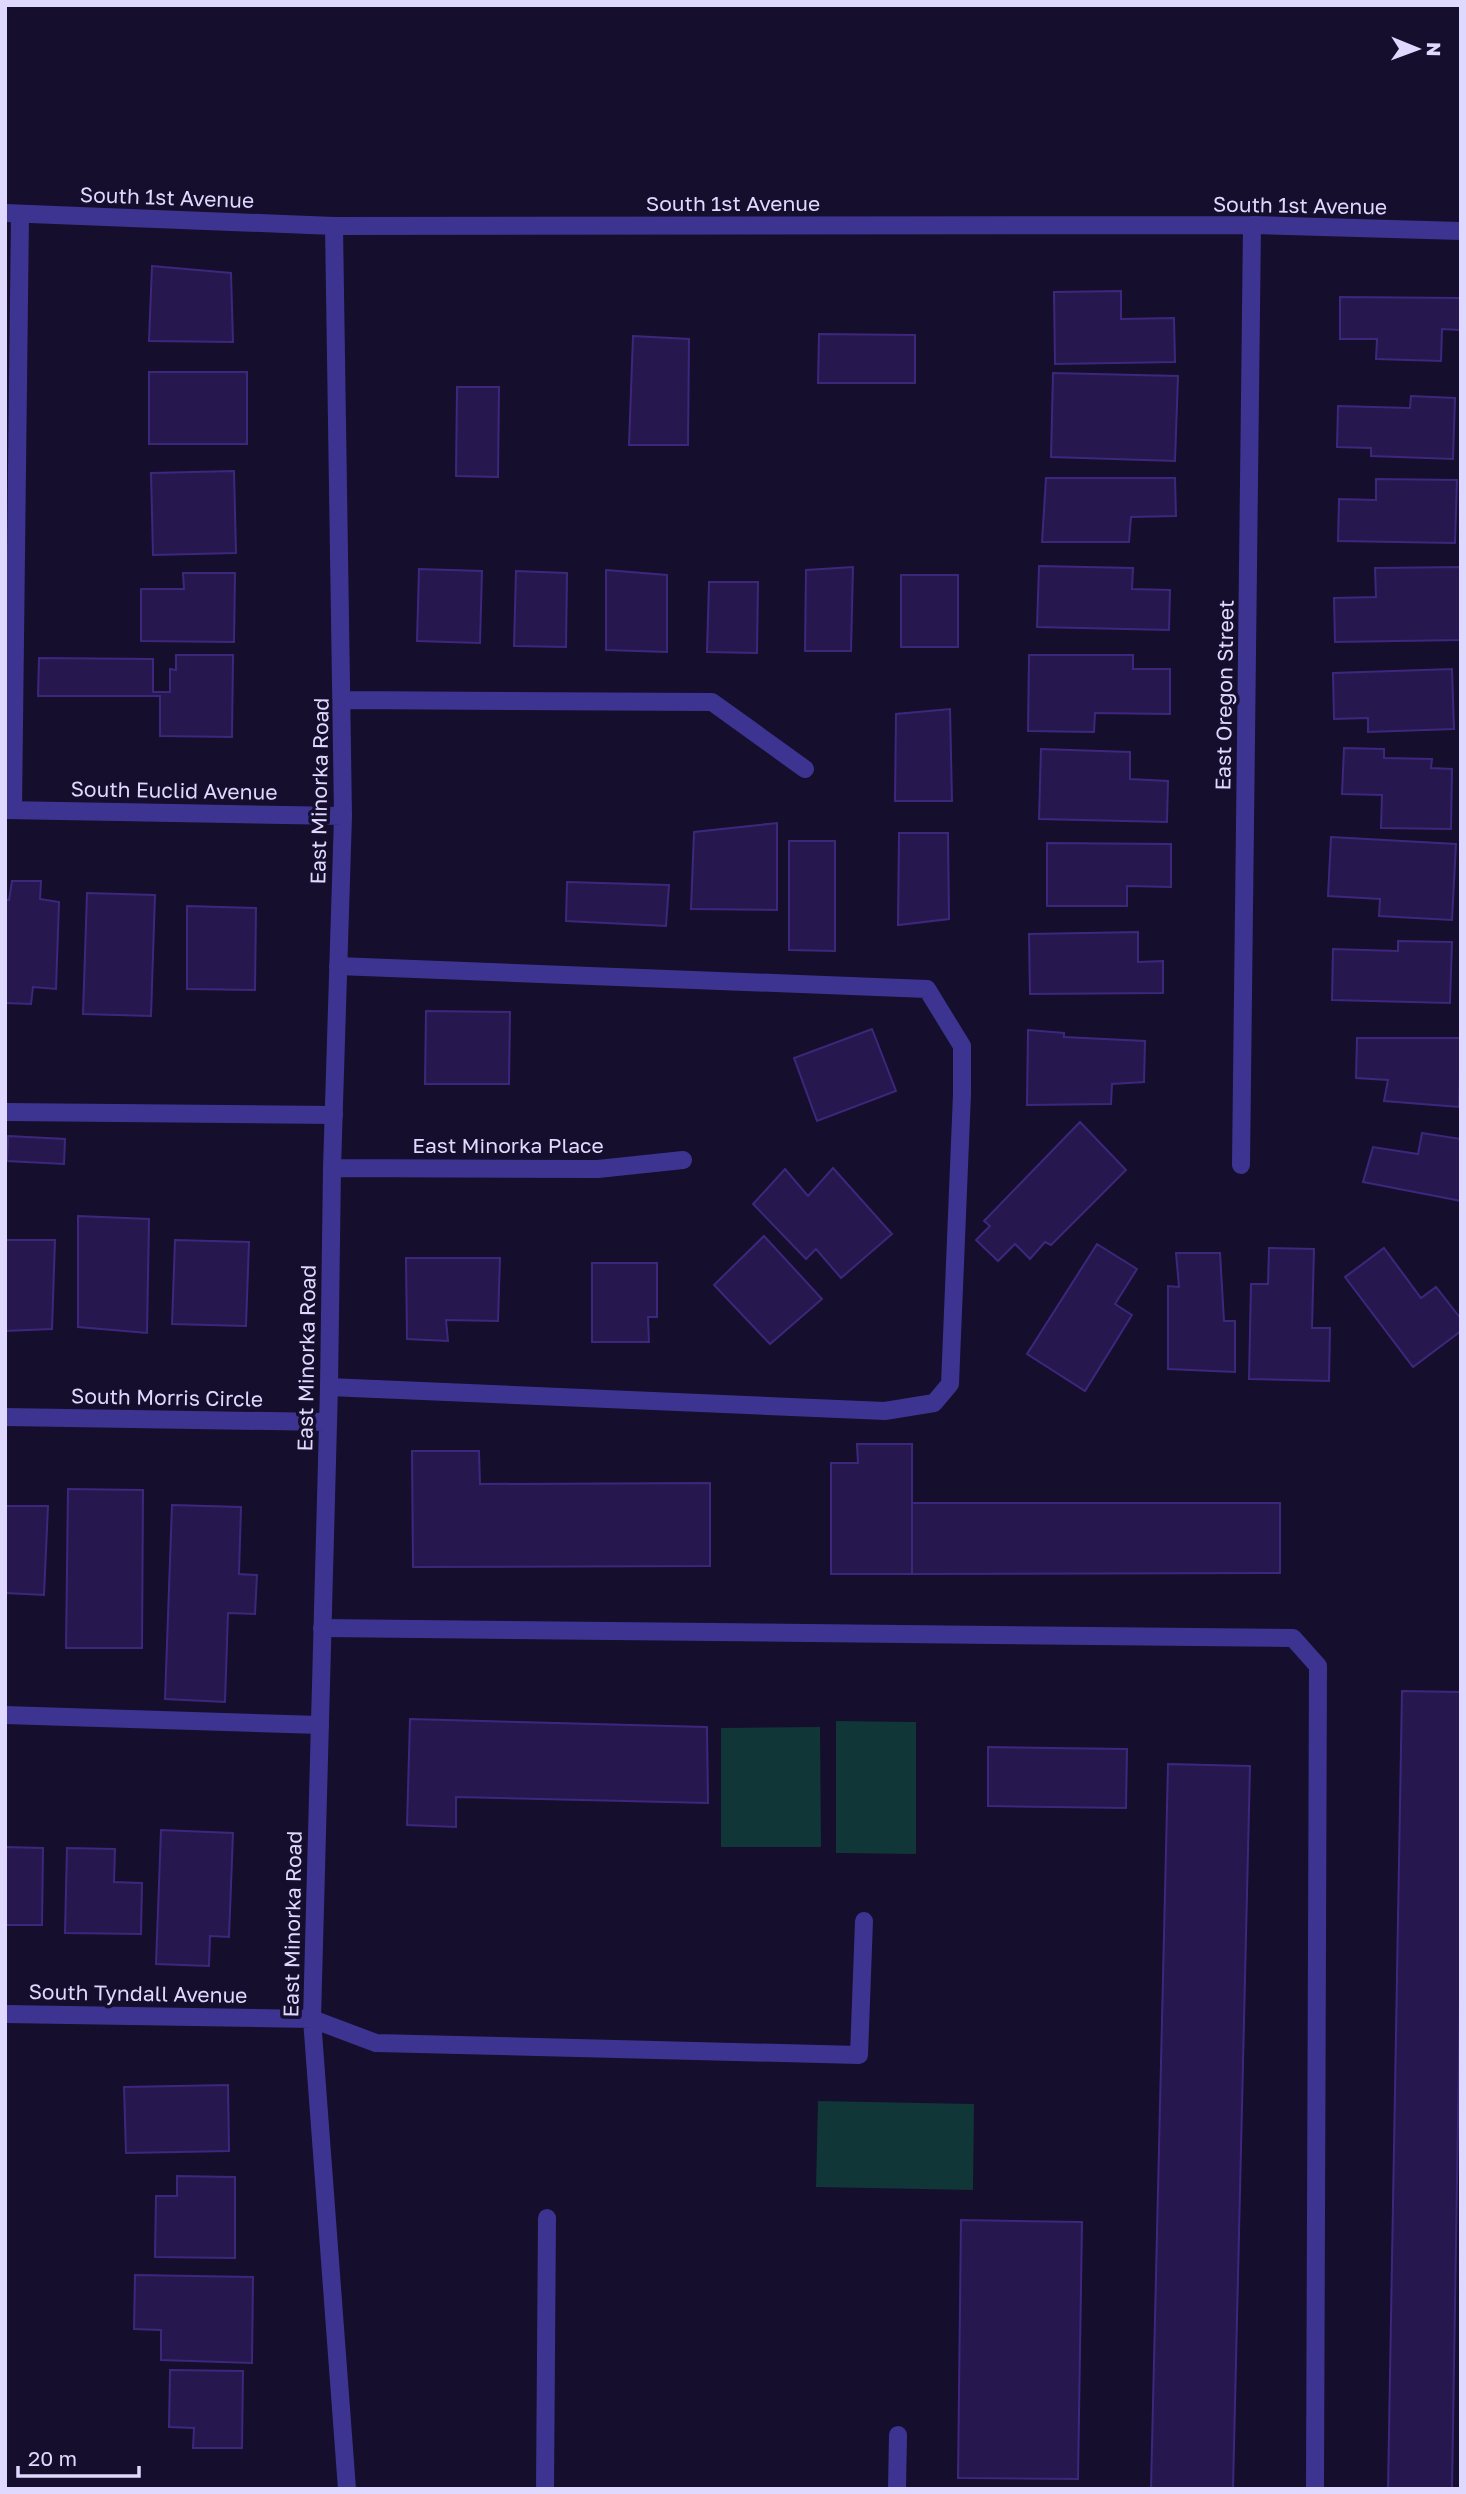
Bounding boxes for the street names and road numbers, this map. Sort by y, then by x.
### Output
street label: South 1st Avenue [79,181,255,213]
street label: South 1st Avenue [646,190,820,216]
street label: South 1st Avenue [1213,190,1387,220]
street label: East Oregon Street [1209,599,1239,791]
street label: East Minorka Road [304,697,334,885]
street label: South Euclid Avenue [70,775,278,805]
street label: East Minorka Place [412,1132,604,1158]
street label: East Minorka Road [291,1264,321,1452]
street label: South Morris Circle [71,1382,263,1412]
street label: East Minorka Road [277,1830,307,2018]
street label: South Tyndall Avenue [28,1978,248,2008]

